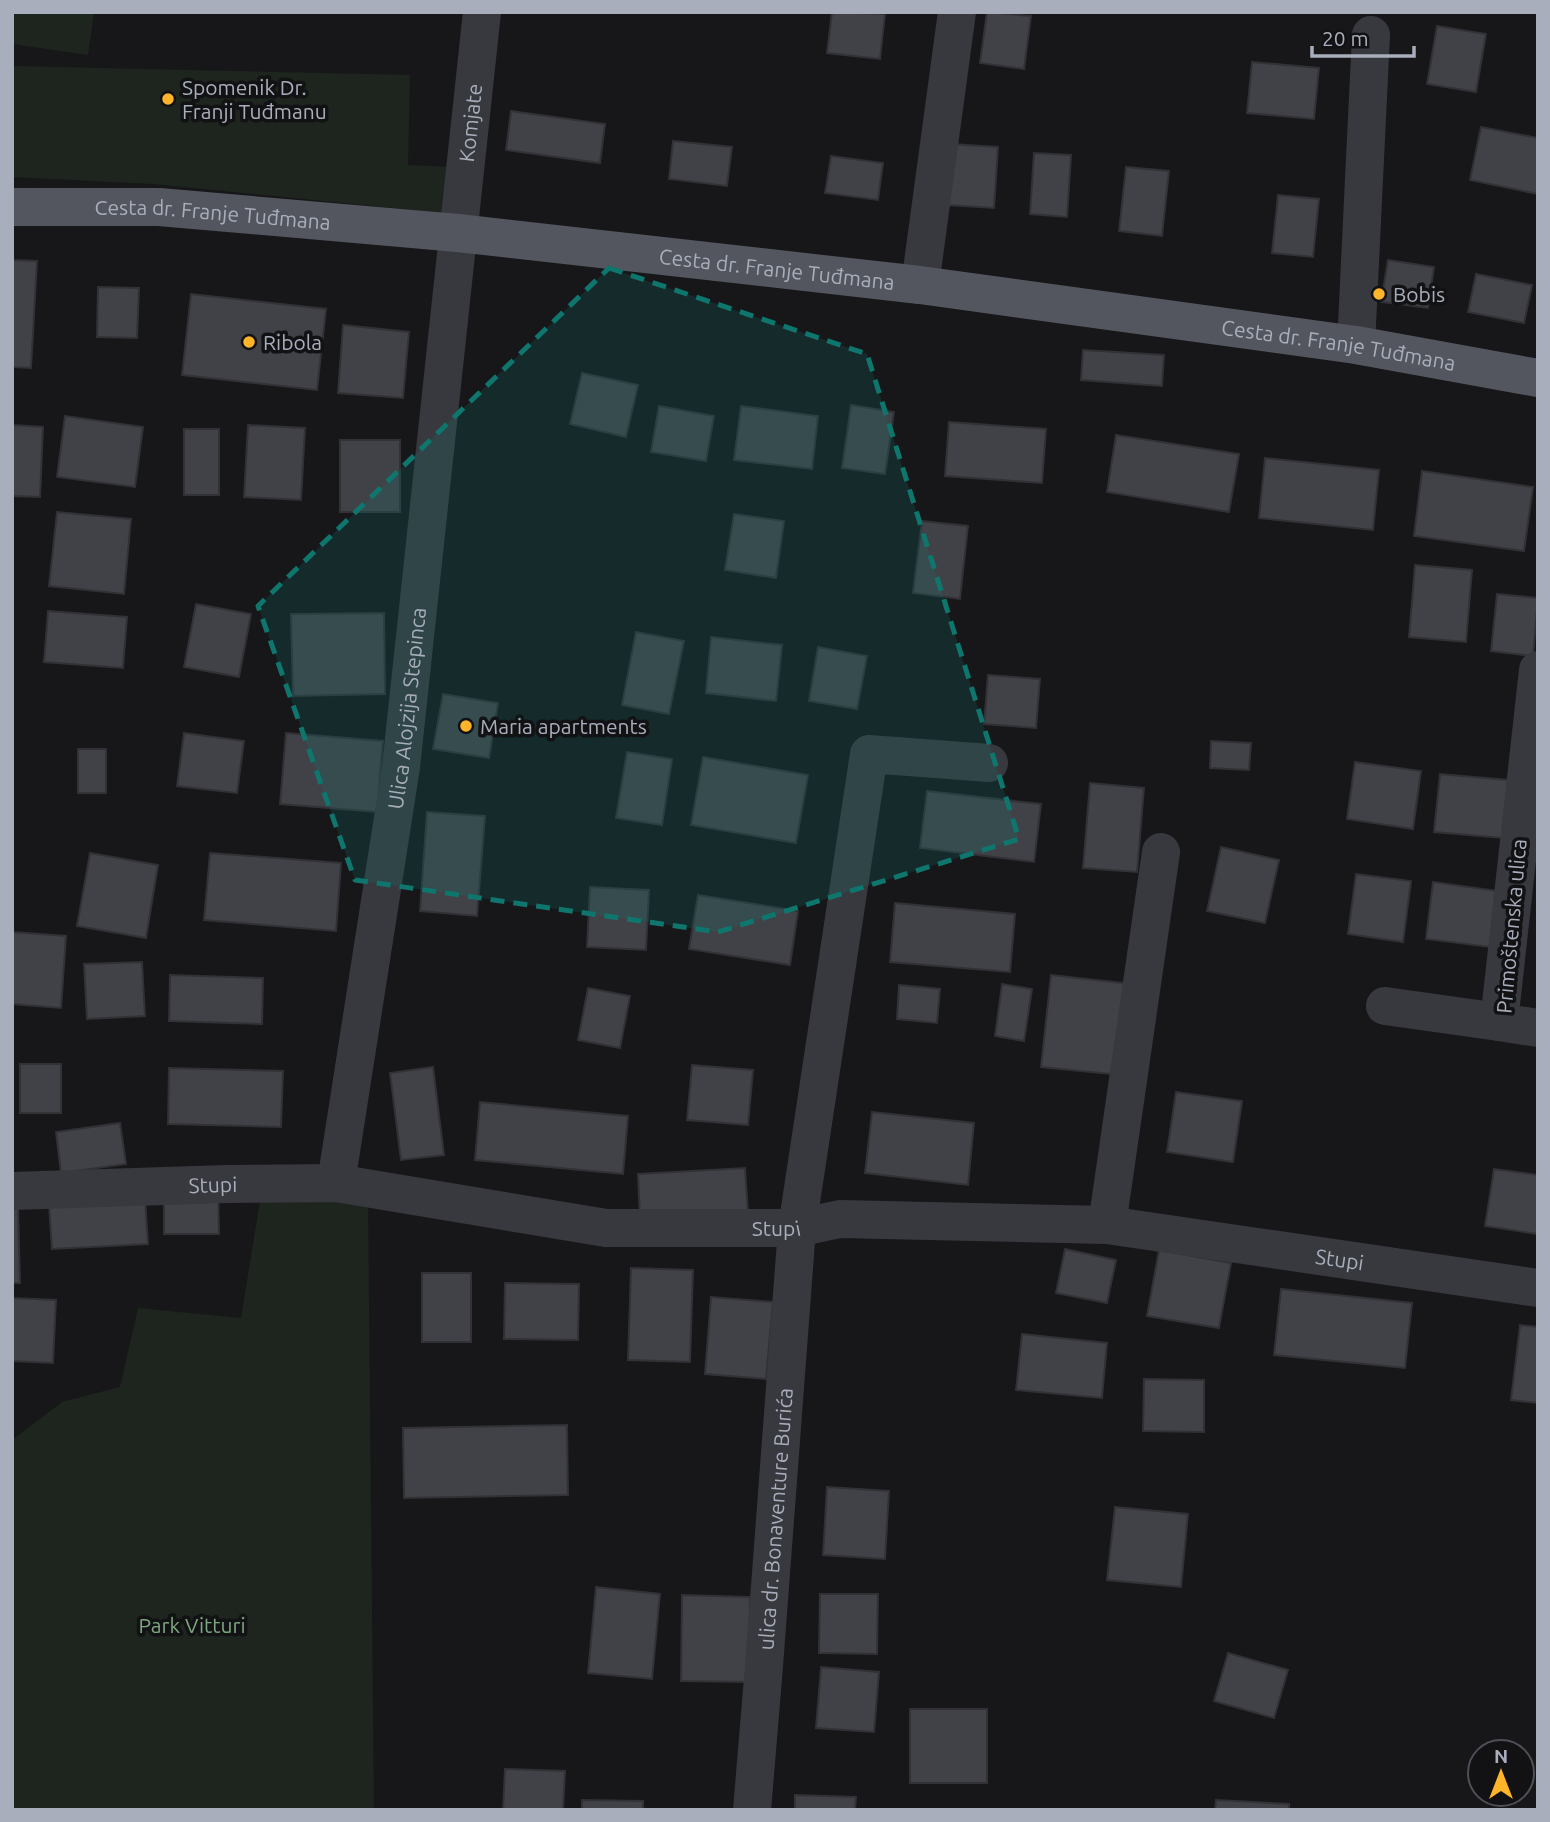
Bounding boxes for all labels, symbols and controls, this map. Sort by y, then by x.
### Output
scale bar [1312,14,1414,58]
text: 20 m [1322,26,1369,50]
place label: Spomenik Dr. Franji Tuđmanu [182,75,327,123]
street label: Komjate [454,82,486,163]
marker: Spomenik Dr. Franji Tuđmanu [160,91,176,107]
street label: Cesta dr. Franje Tuđmana [95,195,332,234]
street label: Cesta dr. Franje Tuđmana [658,244,896,294]
place label: Bobis [1393,282,1445,306]
marker: Bobis [1371,286,1387,302]
street label: Cesta dr. Franje Tuđmana [1220,315,1458,375]
place label: Ribola [263,330,322,354]
marker: Ribola [241,334,257,350]
street label: Ulica Alojzija Stepinca [383,606,430,811]
place label: Maria apartments [480,714,647,738]
marker: Maria apartments [458,718,474,734]
street label: Primoštenska ulica [1491,838,1531,1014]
street label: Stupi [188,1172,237,1197]
street label: Stupi [752,1216,803,1240]
street label: Stupi [1314,1244,1366,1274]
street label: ulica dr. Bonaventure Burića [753,1387,797,1651]
park label: Park Vitturi [138,1613,246,1637]
north arrow [1466,1738,1536,1808]
text: N [1494,1745,1508,1767]

